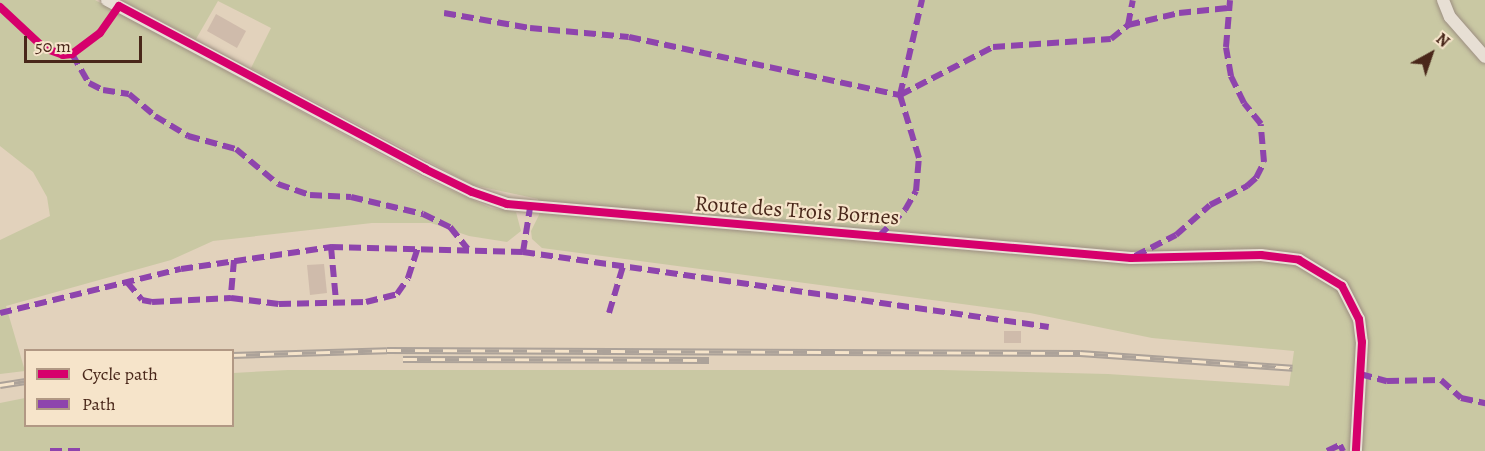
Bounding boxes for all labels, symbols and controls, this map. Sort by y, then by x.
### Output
scale bar [27,24,146,62]
north arrow [1401,24,1461,84]
text: N [1431,28,1454,52]
text: 50 m [35,34,71,58]
street label: Route des Trois Bornes [694,191,900,231]
legend [24,349,234,427]
text: Cycle path [82,362,158,386]
text: Path [82,392,116,416]

